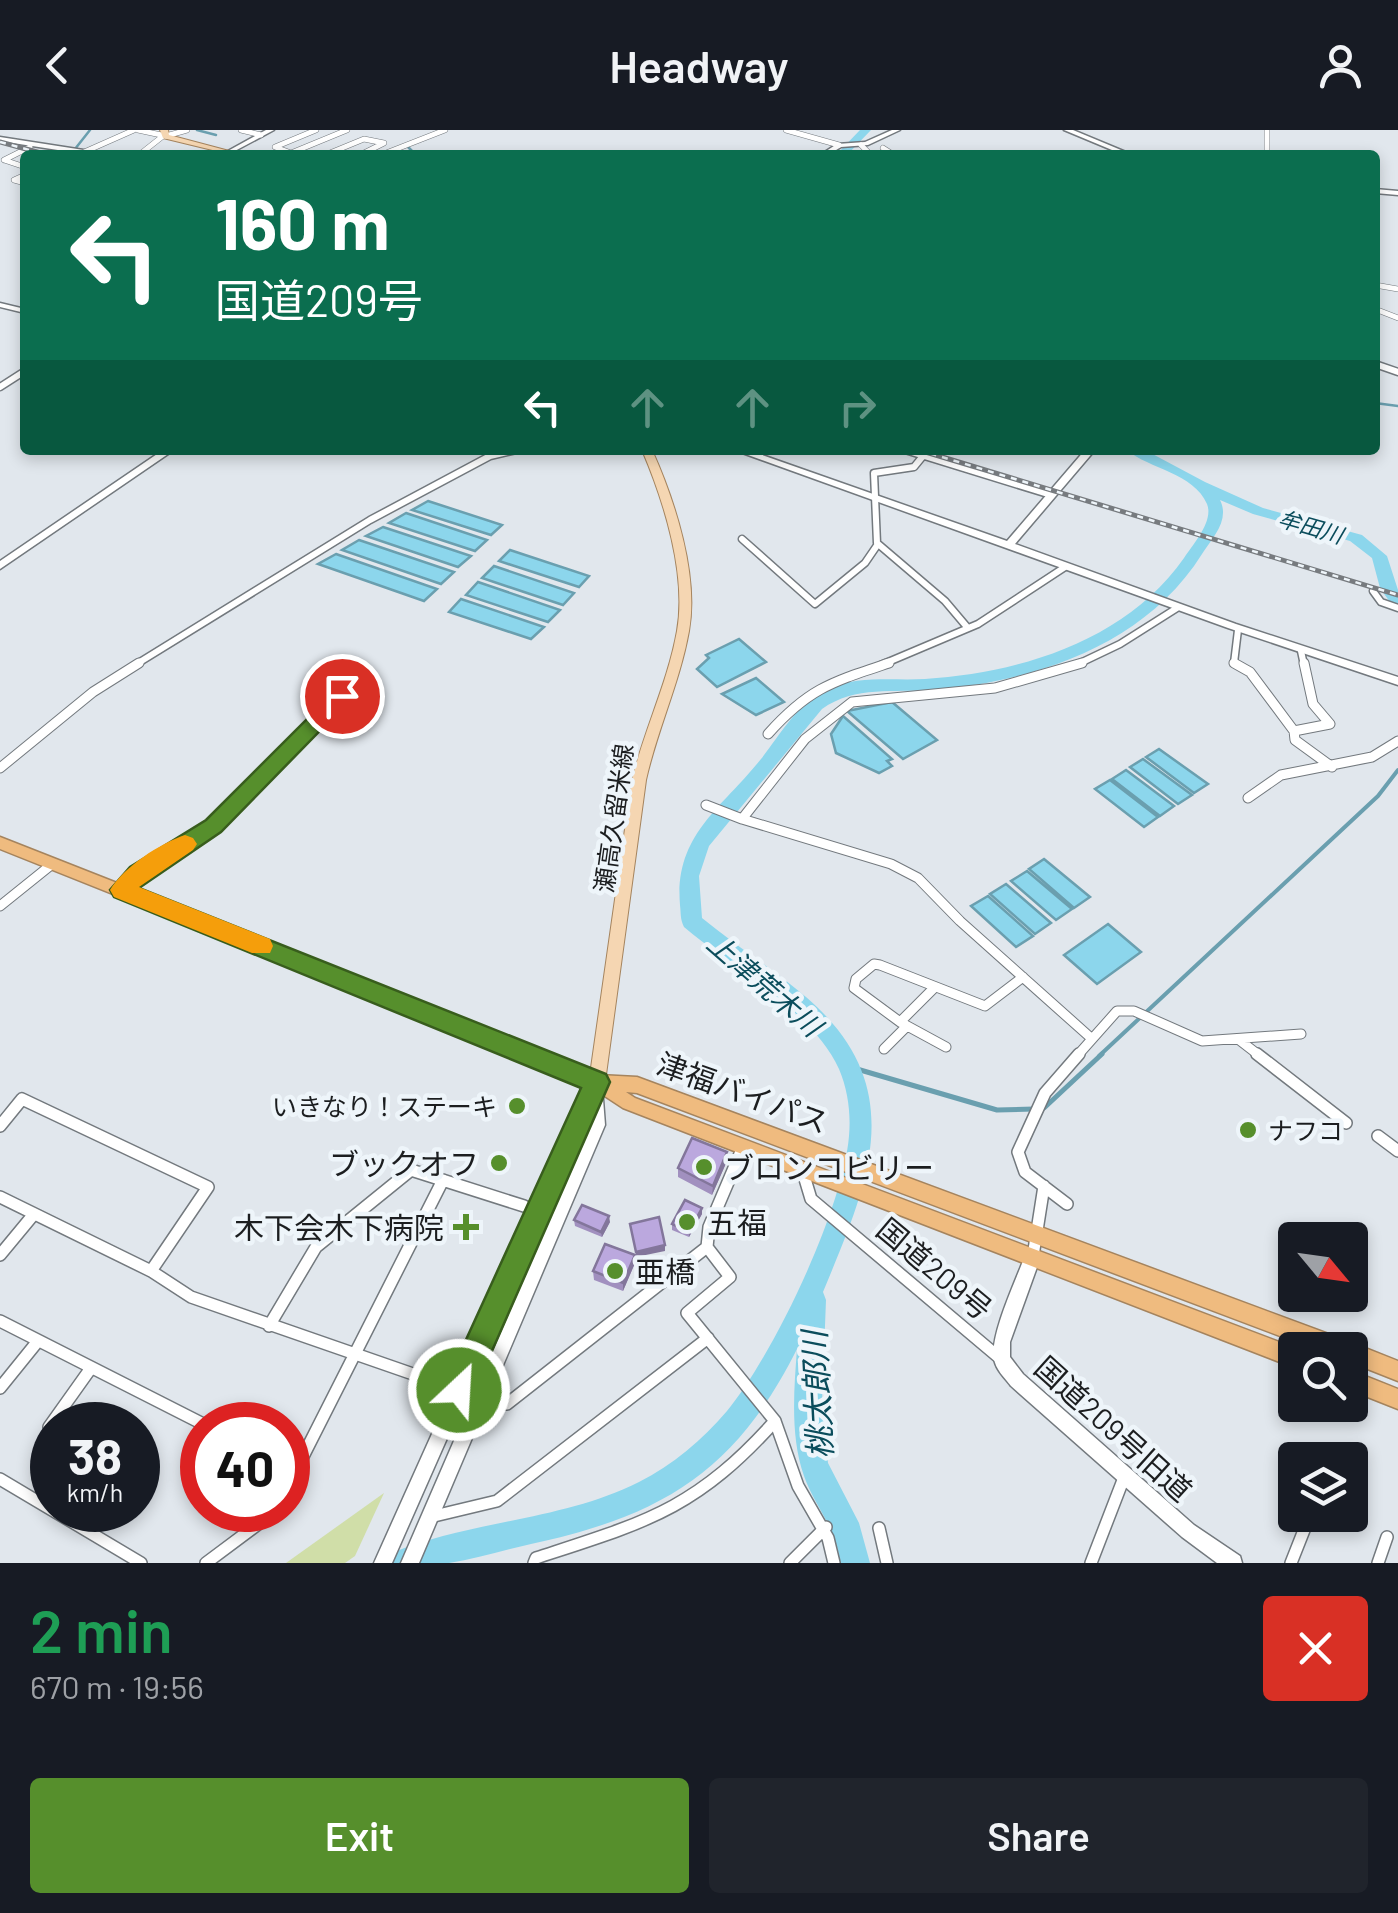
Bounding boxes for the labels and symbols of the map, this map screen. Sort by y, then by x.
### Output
water label: 牟田川 [1276,504,1348,548]
pin [300,654,385,739]
street label: 瀬高久留米線 [588,742,638,894]
water label: 上津荒木川 [701,925,831,1045]
street label: 津福バイパス [653,1044,833,1140]
place label: いきなり！ステーキ [272,1091,497,1121]
marker: いきなり！ステーキ [506,1095,528,1117]
place label: ナフコ [1268,1115,1343,1145]
marker: ナフコ [1237,1119,1259,1141]
place label: ブックオフ [329,1145,479,1181]
place label: ブロンコビリー [724,1149,934,1185]
marker: ブックオフ [488,1152,510,1174]
marker: ブロンコビリー [693,1156,715,1178]
place label: 五福 [707,1204,767,1240]
place label: 木下会木下病院 [234,1209,444,1245]
street label: 国道209号 [870,1210,1000,1326]
marker: 五福 [676,1211,698,1233]
marker: 木下会木下病院 [453,1214,479,1240]
north arrow [1278,1222,1368,1312]
place label: 亜橋 [635,1253,695,1289]
marker: 亜橋 [604,1260,626,1282]
water label: 桃太郎川 [794,1327,838,1460]
position arrow [407,1338,511,1442]
street label: 国道209号旧道 [1028,1348,1200,1508]
speed limit sign: 40 [180,1402,310,1532]

